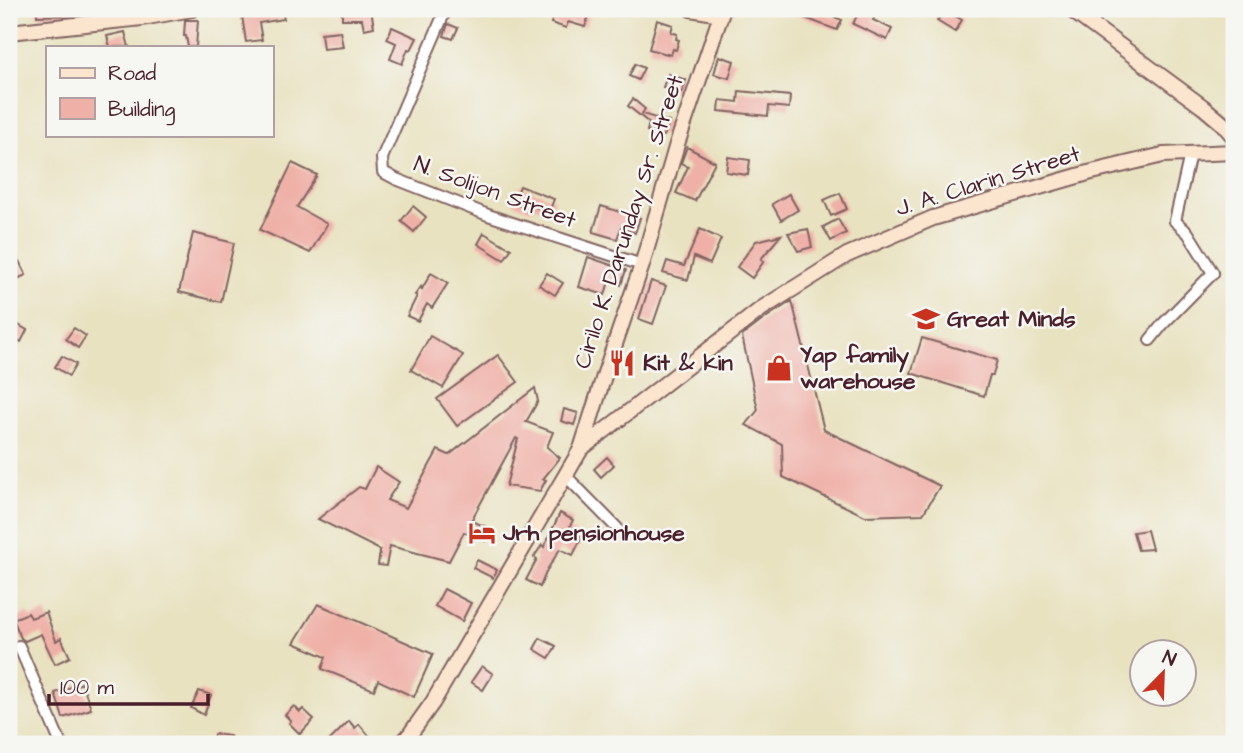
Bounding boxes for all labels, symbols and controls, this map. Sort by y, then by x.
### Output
legend [46,46,273,136]
text: Road [108,59,156,88]
street label: Cirilo K. Darunday Sr. Street [566,71,693,373]
text: Building [108,95,176,126]
street label: J. A. Clarin Street [892,138,1085,224]
street label: N. Solijon Street [409,148,581,236]
place label: Great Minds [947,303,1076,335]
school or university icon: Great Minds [911,304,941,334]
place label: Yap family warehouse [800,339,916,397]
place label: Kit & kin [643,347,733,379]
restaurant icon: Kit & kin [607,348,637,378]
shop icon: Yap family warehouse [764,353,794,383]
place label: Jrh pensionhouse [502,517,685,549]
hotel icon: Jrh pensionhouse [467,518,497,548]
north arrow [1128,638,1198,708]
text: N [1158,644,1180,674]
scale bar [49,662,208,706]
text: 100 m [60,673,115,702]

